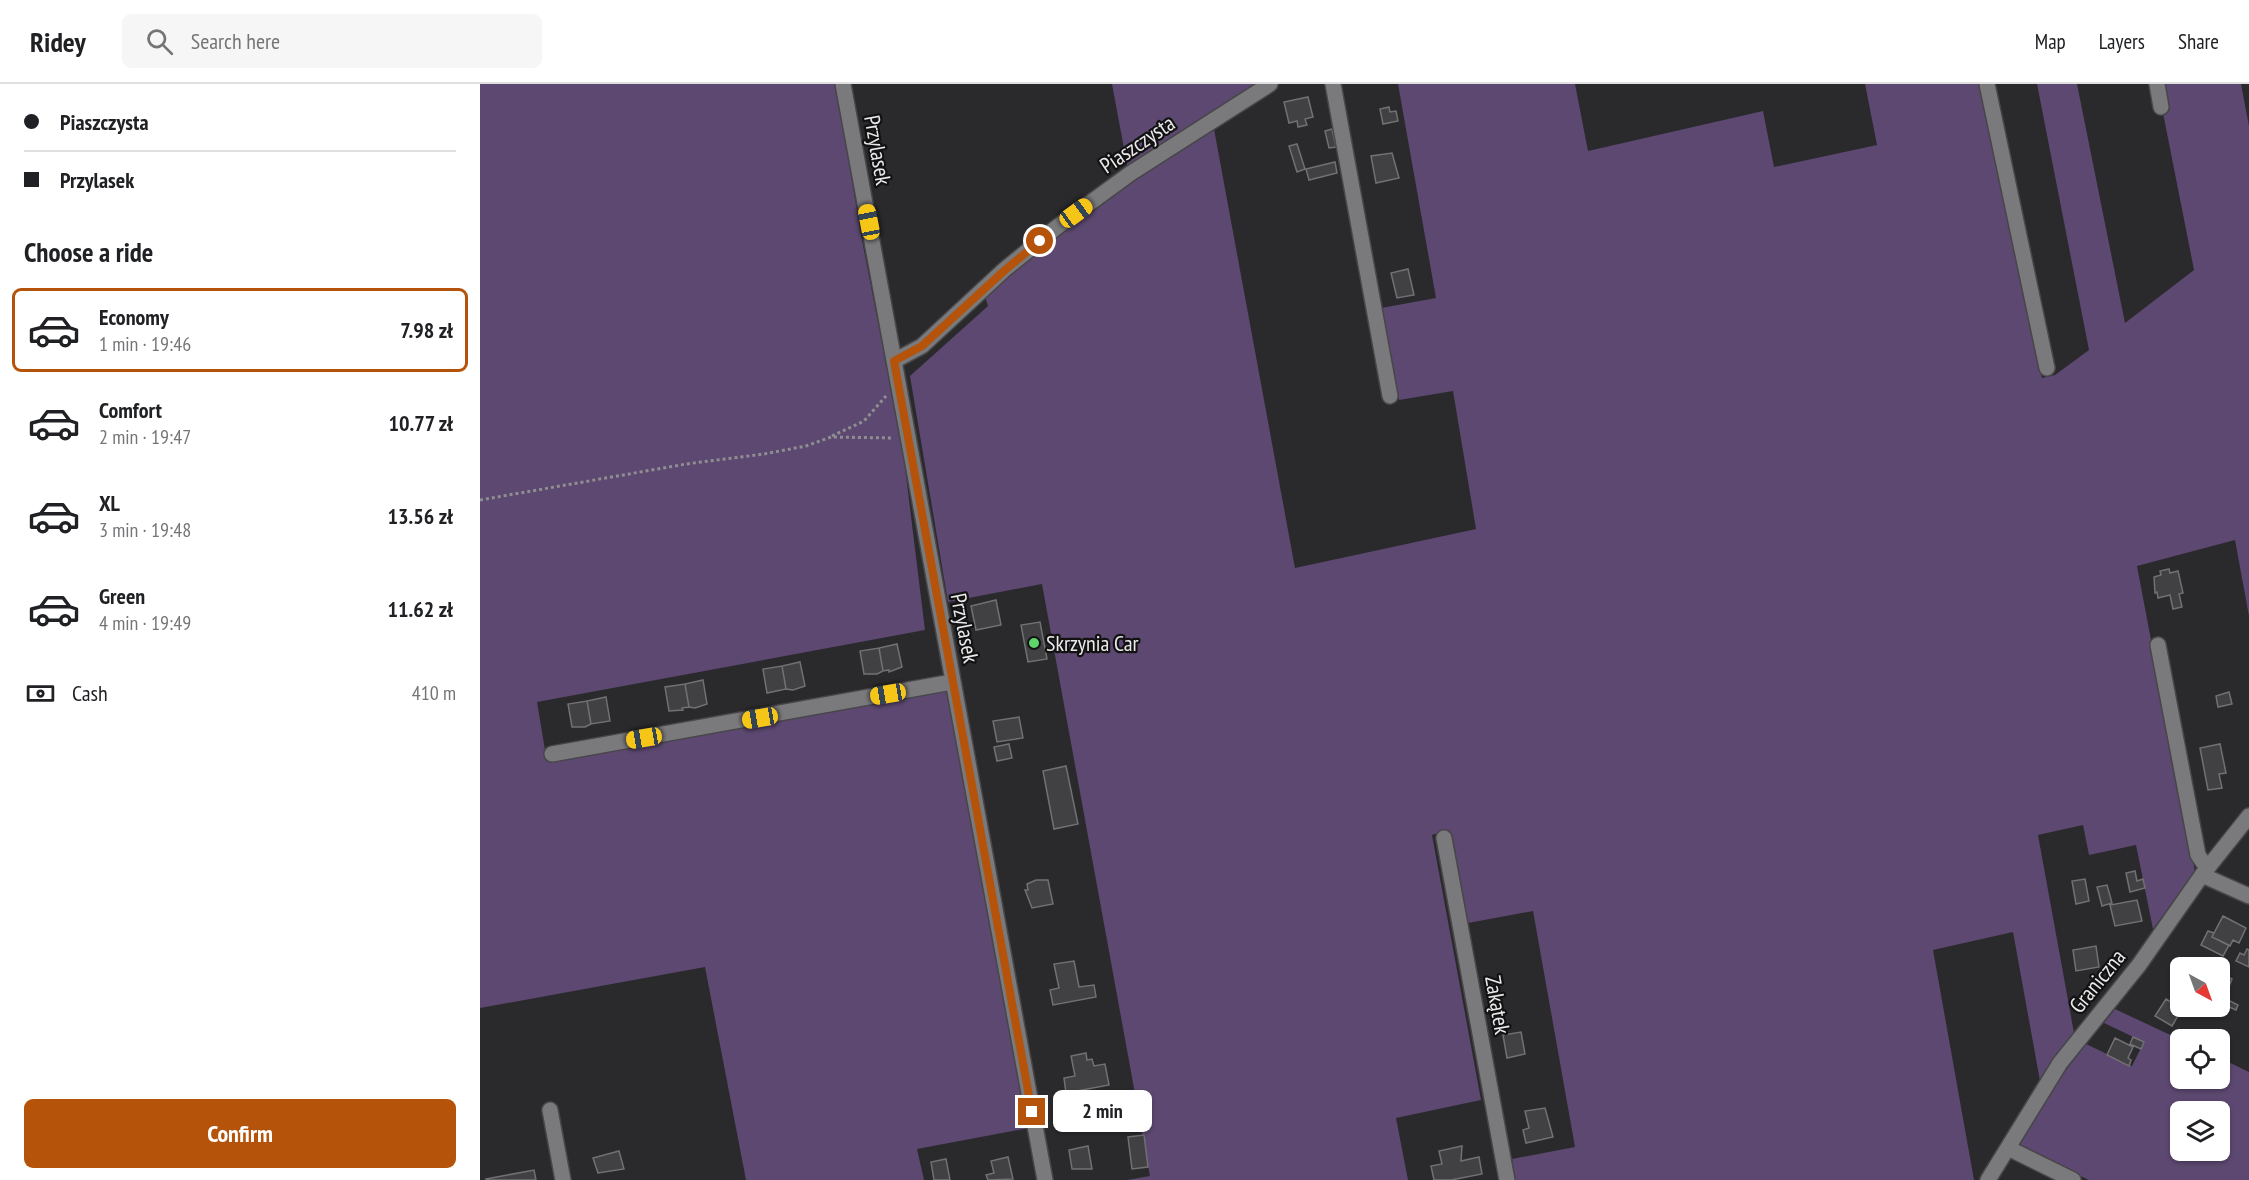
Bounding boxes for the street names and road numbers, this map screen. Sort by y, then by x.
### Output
street label: Piaszczysta [1094,109,1180,179]
street label: Przylasek [858,113,898,188]
street label: Przylasek [945,591,986,666]
street label: Graniczna [2063,943,2131,1019]
street label: Zakątek [1479,974,1517,1037]

